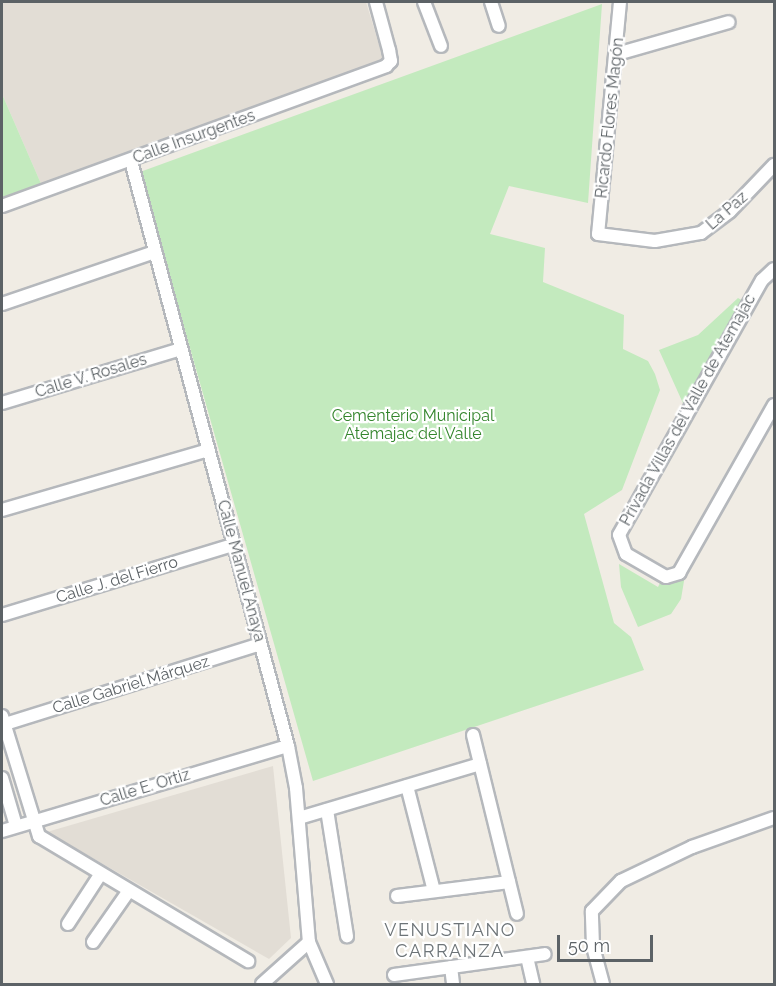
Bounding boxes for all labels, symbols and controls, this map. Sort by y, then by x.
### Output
street label: Ricardo Flores Magón [592,37,628,199]
street label: Calle Insurgentes [130,106,258,168]
street label: La Paz [702,188,752,234]
street label: Privada Villas del Valle de Atemajac [616,290,760,530]
street label: Calle V. Rosales [33,350,149,402]
park label: Cementerio Municipal Atemajac del Valle [332,406,494,444]
street label: Calle Manuel Anaya [213,498,269,644]
street label: Calle J. del Fierro [53,552,181,608]
street label: Calle Gabriel Márquez [50,652,212,718]
street label: Calle E. Ortiz [98,765,192,811]
district label: VENUSTIANO CARRANZA [384,920,516,962]
scale bar [560,923,656,961]
text: 50 m [568,935,610,956]

